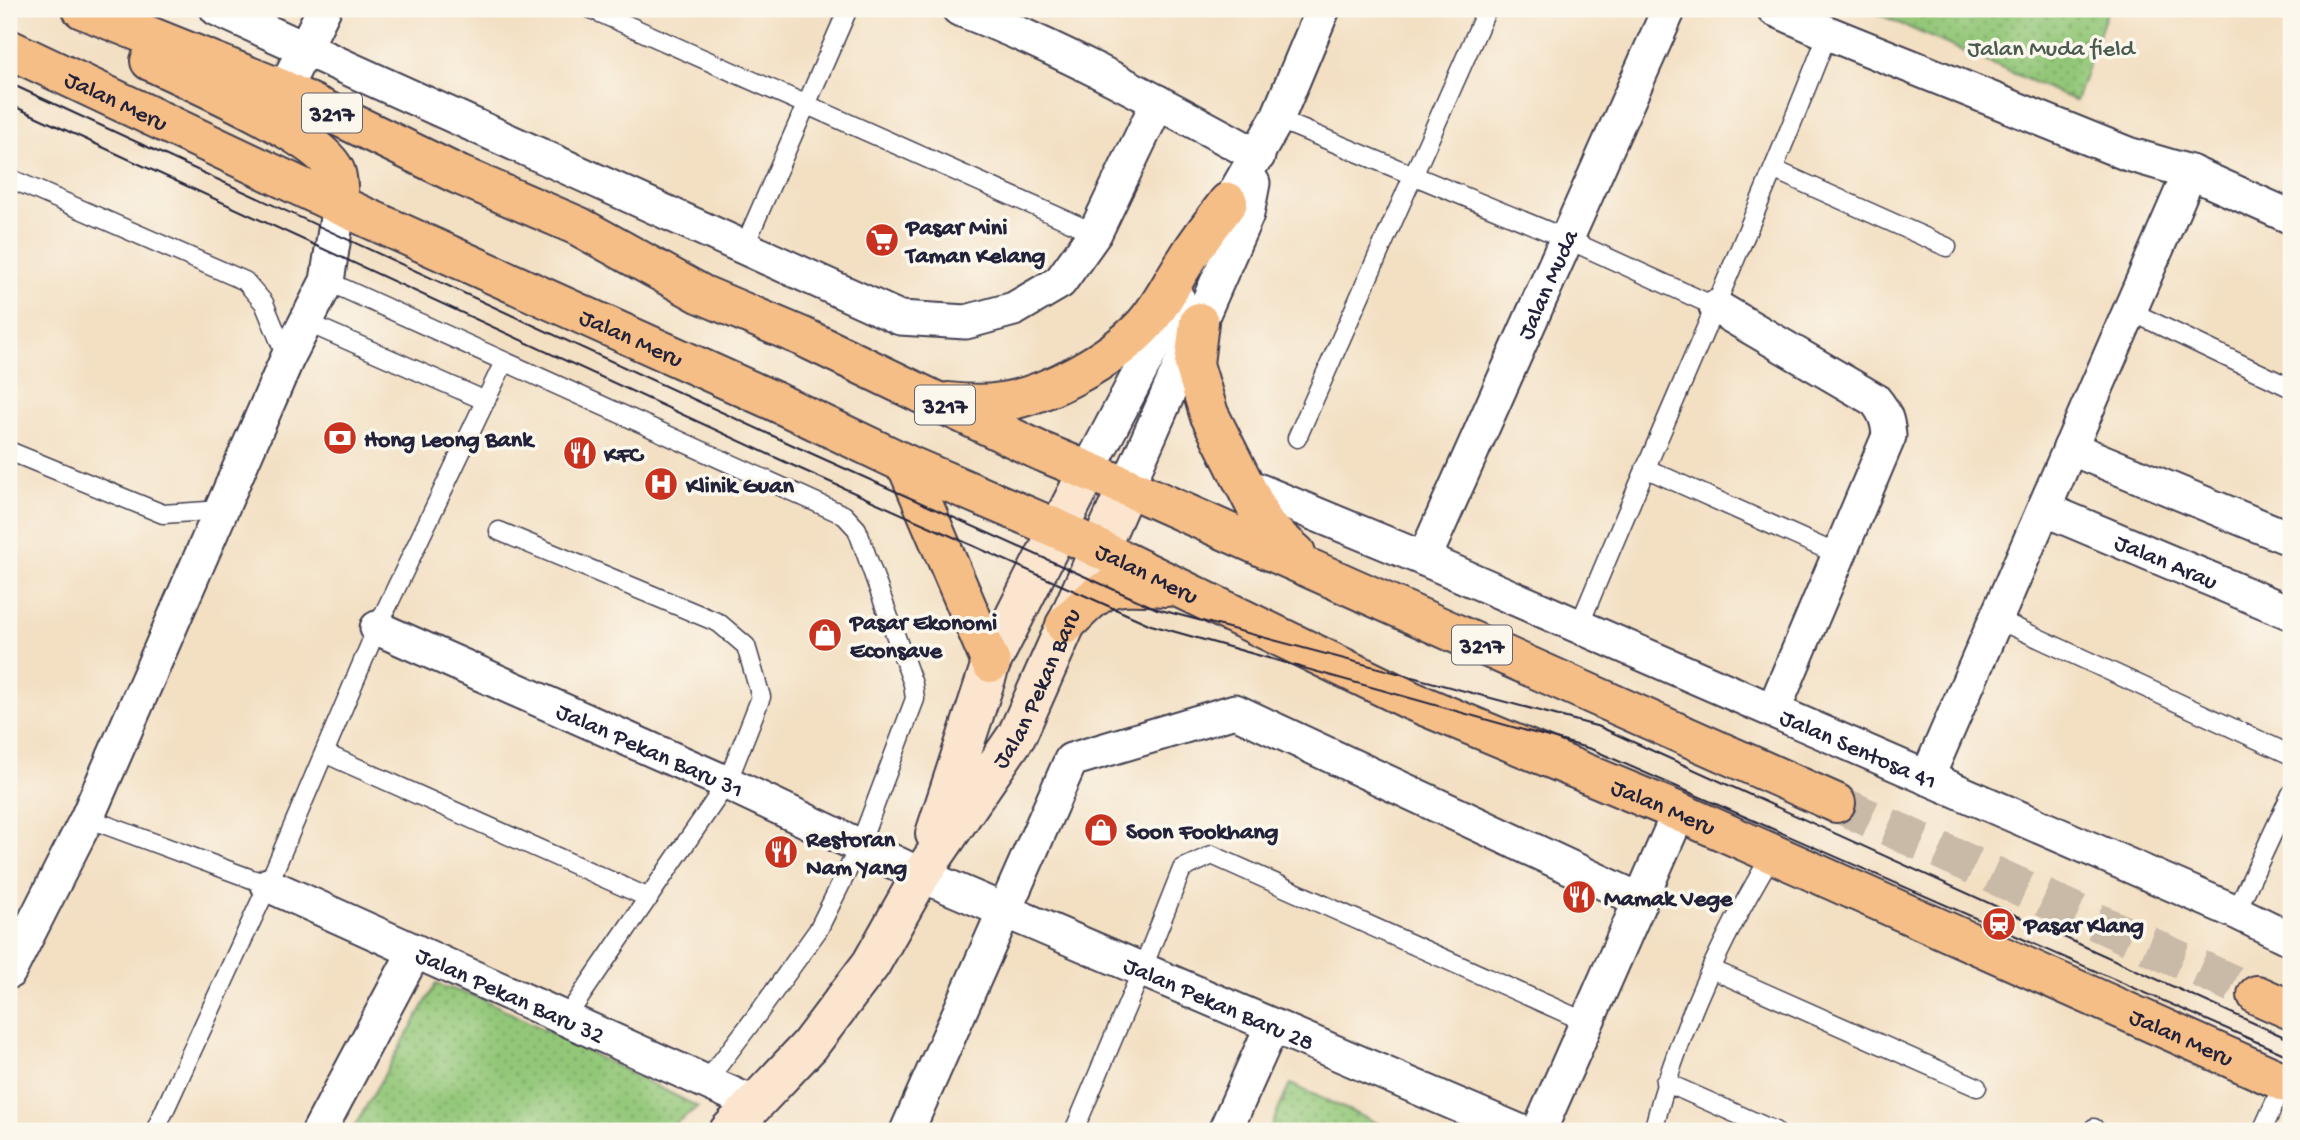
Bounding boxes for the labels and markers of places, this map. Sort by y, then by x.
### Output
place label: Pasar Mini Taman Kelang [904,215,1046,272]
supermarket icon: Pasar Mini Taman Kelang [863,221,901,259]
bank icon: Hong Leong Bank [321,419,359,457]
place label: Hong Leong Bank [364,427,536,456]
restaurant icon: KFC [561,434,599,472]
place label: KFC [603,442,645,471]
hospital icon: Klinik Guan [642,465,680,503]
place label: Klinik Guan [685,473,794,502]
place label: Pasar Ekonomi Econsave [848,610,997,667]
shop icon: Pasar Ekonomi Econsave [806,616,844,654]
shop icon: Soon Fookhang [1082,811,1120,849]
place label: Soon Fookhang [1126,819,1279,848]
place label: Restoran Nam Yang [805,827,908,884]
restaurant icon: Restoran Nam Yang [762,833,800,871]
restaurant icon: Mamak Vege [1560,878,1598,916]
place label: Mamak Vege [1604,886,1734,915]
station icon: Pasar Klang [1980,905,2018,943]
place label: Pasar Klang [2022,913,2144,942]

